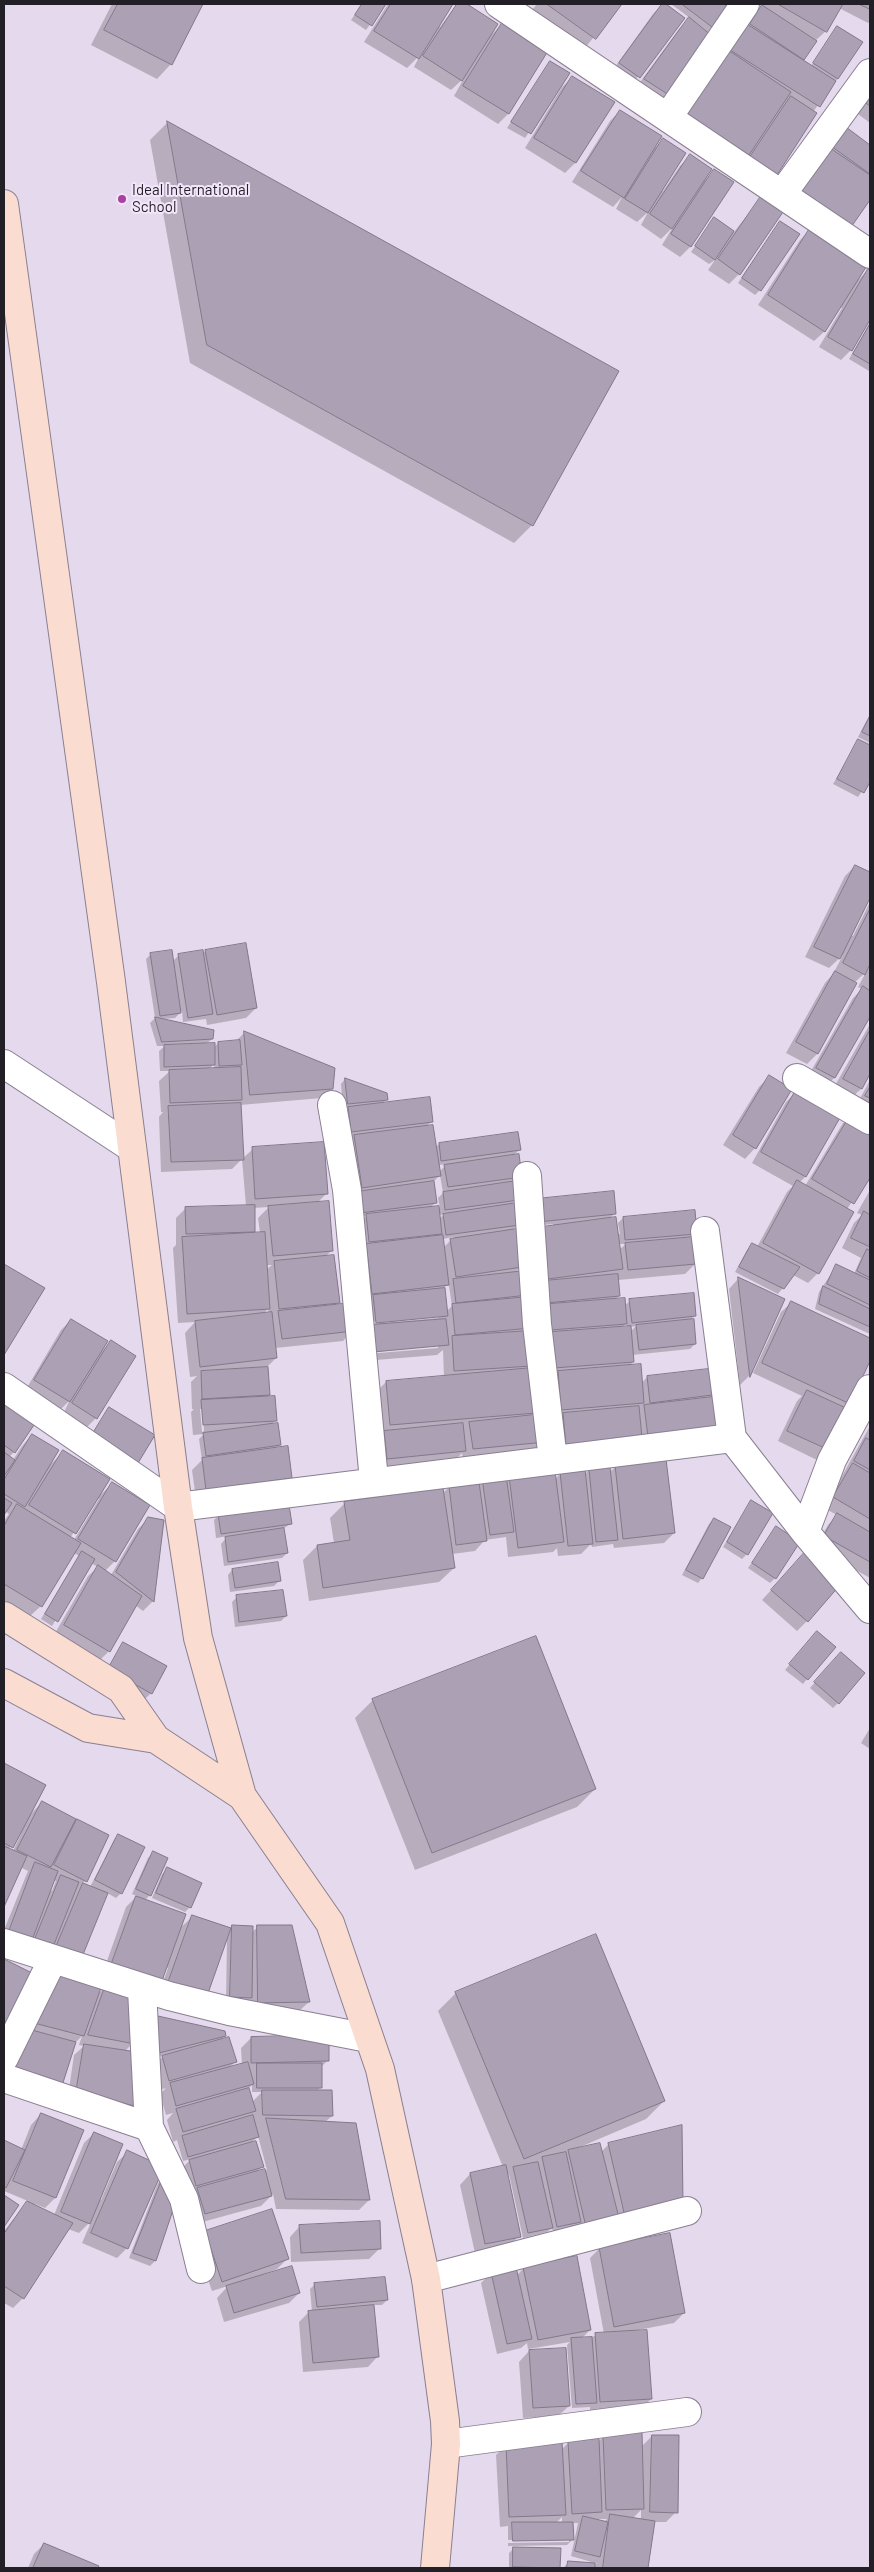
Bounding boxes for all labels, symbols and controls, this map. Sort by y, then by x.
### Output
place label: Ideal International School [132,181,249,216]
marker: Ideal International School [116,193,128,205]

